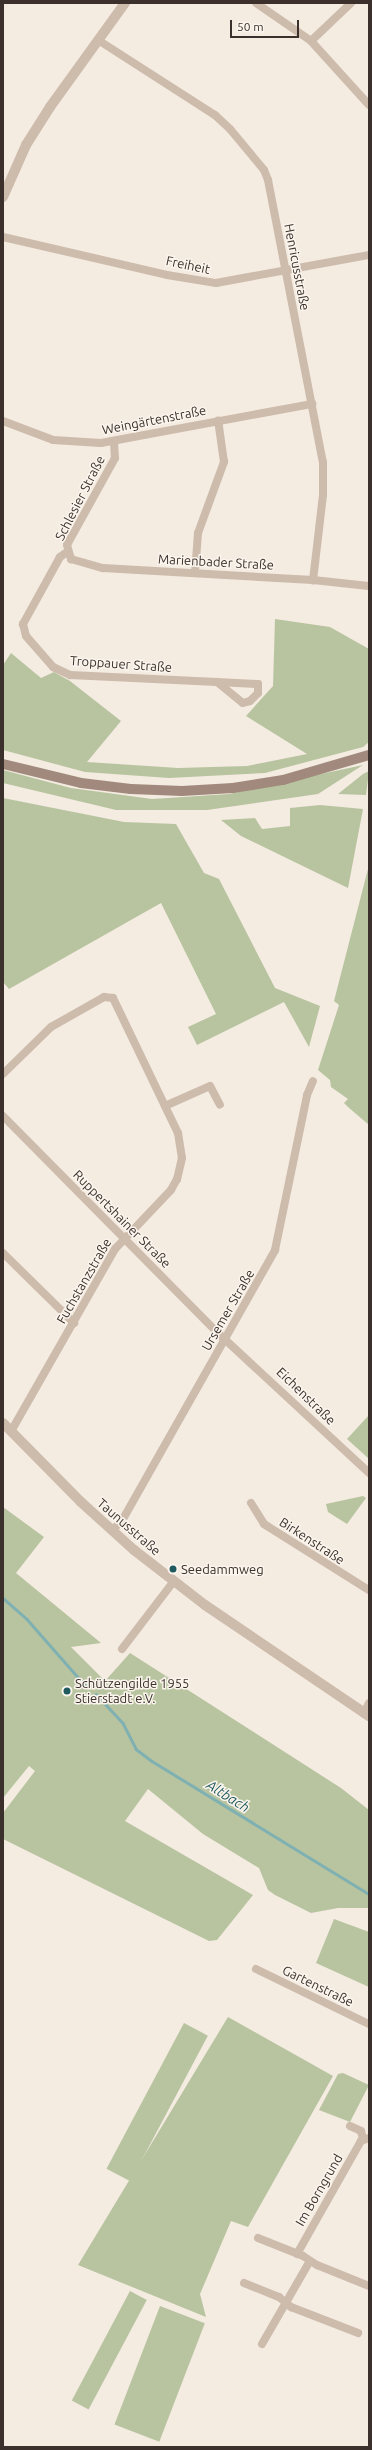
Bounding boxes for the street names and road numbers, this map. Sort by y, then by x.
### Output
street label: Henricusstraße [281,222,313,312]
street label: Freiheit [165,253,211,277]
street label: Weingärtenstraße [101,402,207,438]
street label: Schlesier Straße [52,453,108,543]
street label: Marienbader Straße [158,551,274,573]
street label: Troppauer Straße [69,653,173,675]
street label: Ruppertshainer Straße [70,1167,174,1271]
street label: Fuchstanzstraße [53,1236,115,1326]
street label: Ursemer Straße [198,1266,258,1354]
street label: Eichenstraße [273,1364,339,1428]
street label: Taunusstraße [94,1495,164,1559]
street label: Birkenstraße [276,1514,348,1568]
street label: Gartenstraße [280,1962,356,2010]
street label: Im Borngrund [292,2151,346,2229]

